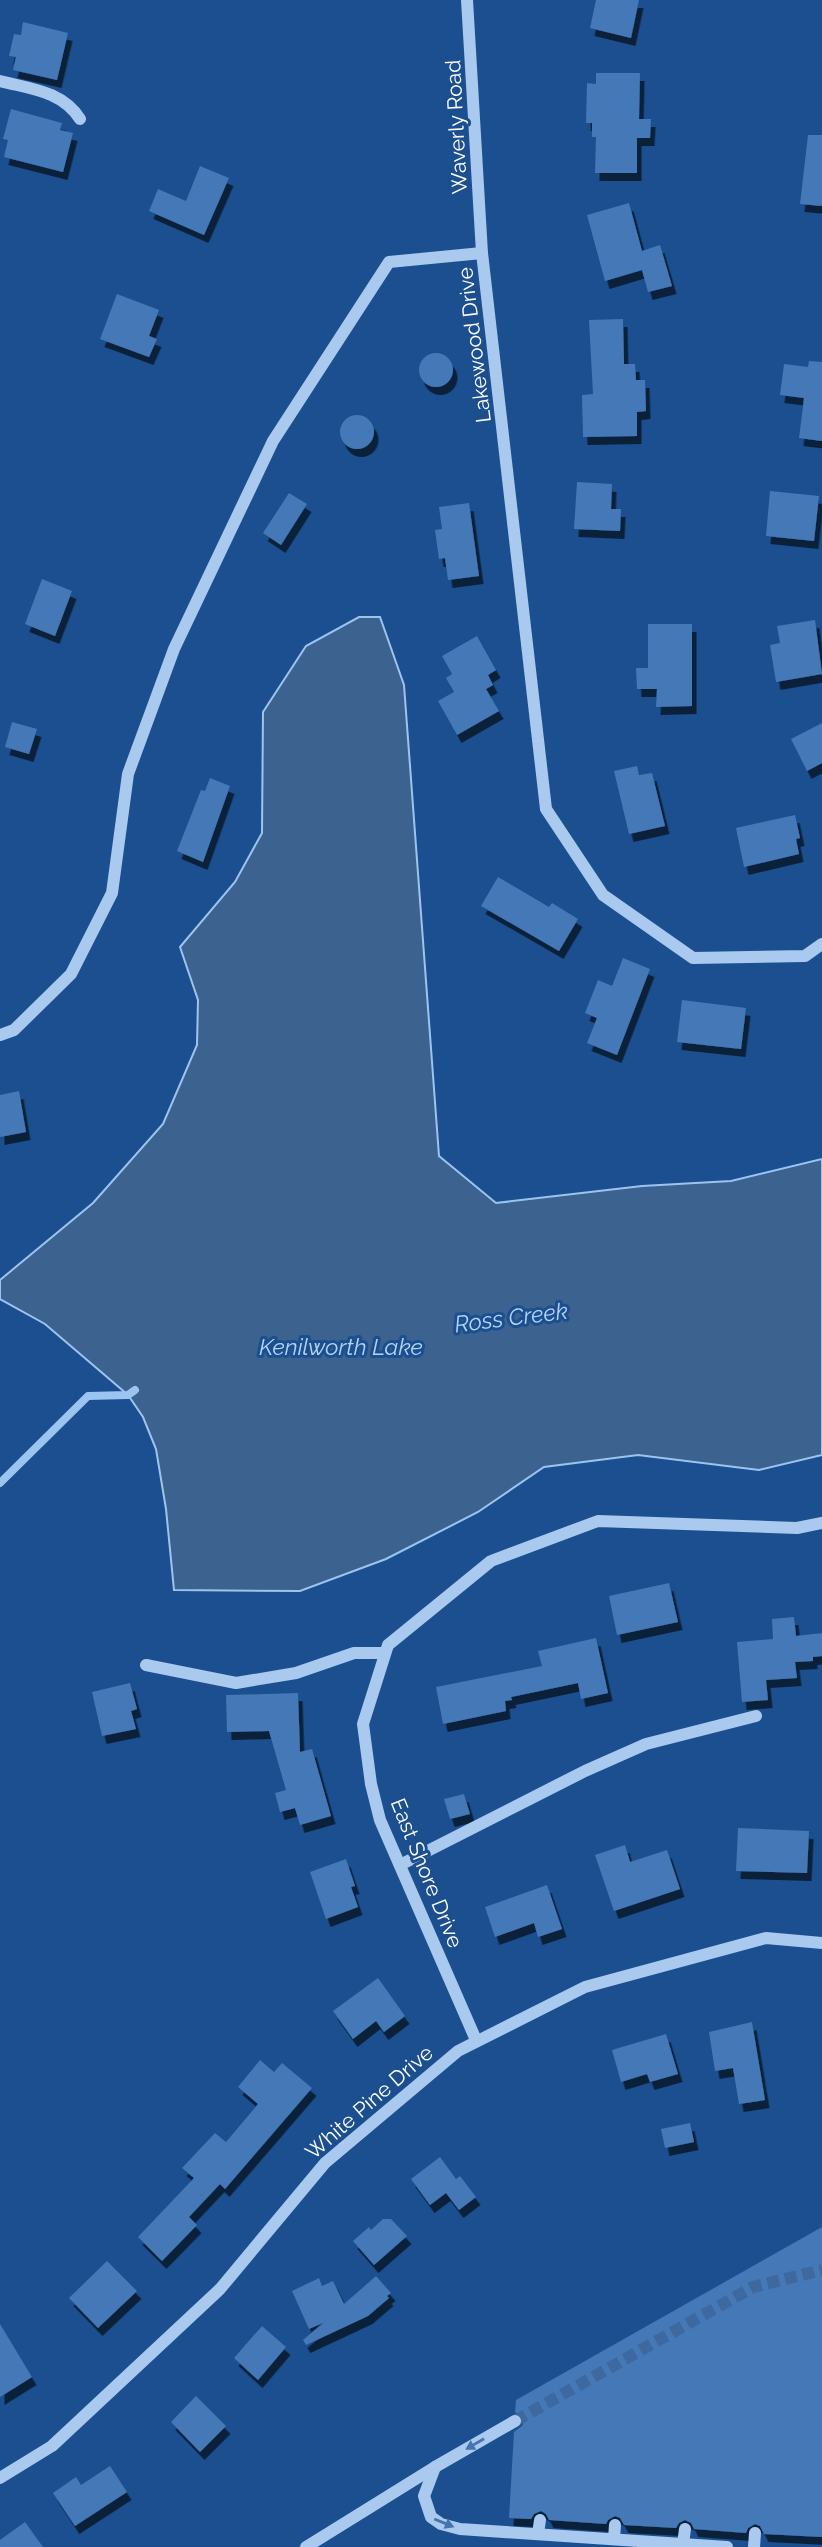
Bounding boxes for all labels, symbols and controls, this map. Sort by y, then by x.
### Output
street label: Waverly Road [440,59,472,195]
street label: Lakewood Drive [452,266,496,424]
water label: Ross Creek [453,1297,569,1337]
water label: Kenilworth Lake [259,1333,423,1360]
street label: East Shore Drive [386,1795,468,1951]
street label: White Pine Drive [300,2040,438,2164]
one-way arrow [465,2438,484,2450]
one-way arrow [434,2517,455,2528]

